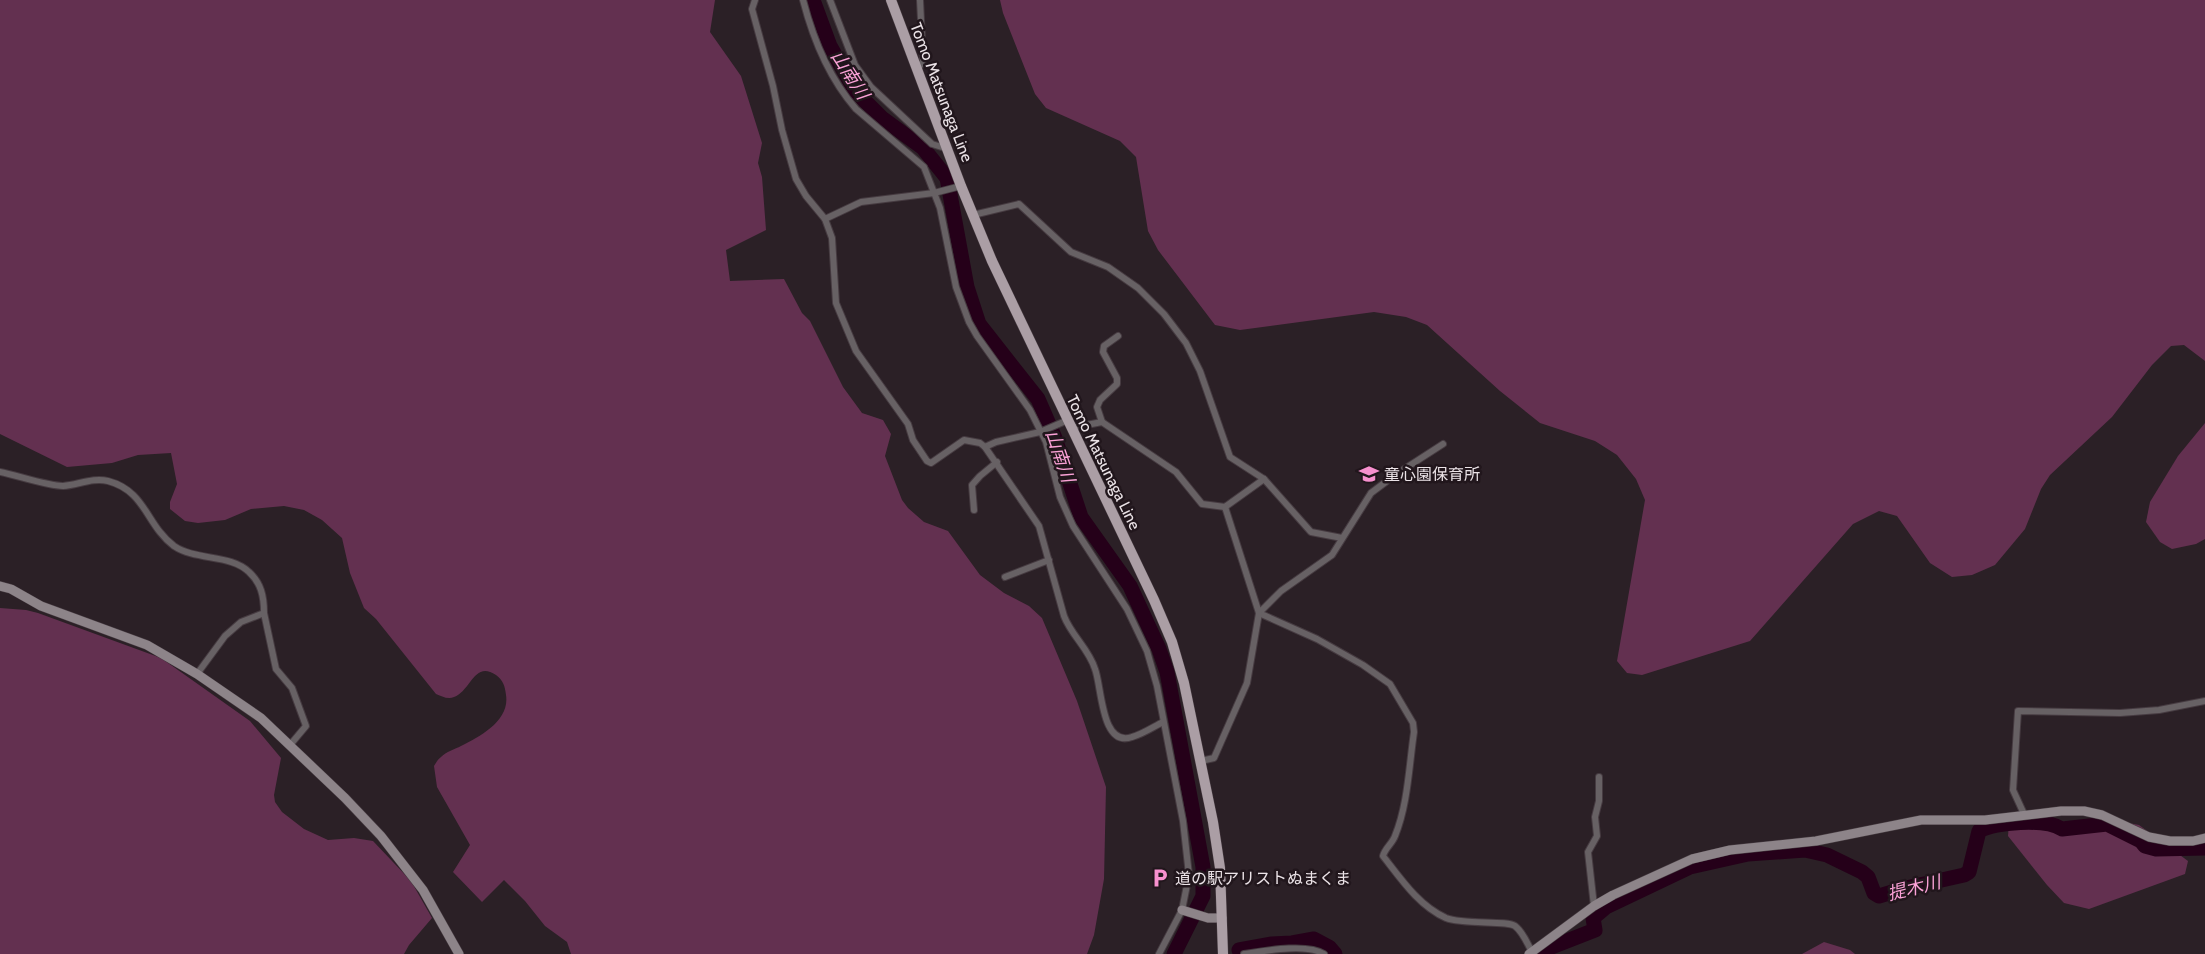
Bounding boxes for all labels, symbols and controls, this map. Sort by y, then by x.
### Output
street label: Tomo Matsunaga Line [906,20,977,165]
water label: 山南川 [826,46,875,105]
street label: Tomo Matsunaga Line [1063,392,1144,533]
water label: 山南川 [1041,427,1080,487]
school or university icon: 童心園保育所 [1358,463,1380,485]
place label: 童心園保育所 [1384,465,1480,484]
parking icon: 道の駅アリストぬまくま [1149,867,1171,889]
place label: 道の駅アリストぬまくま [1175,869,1351,888]
water label: 提木川 [1885,870,1945,905]

